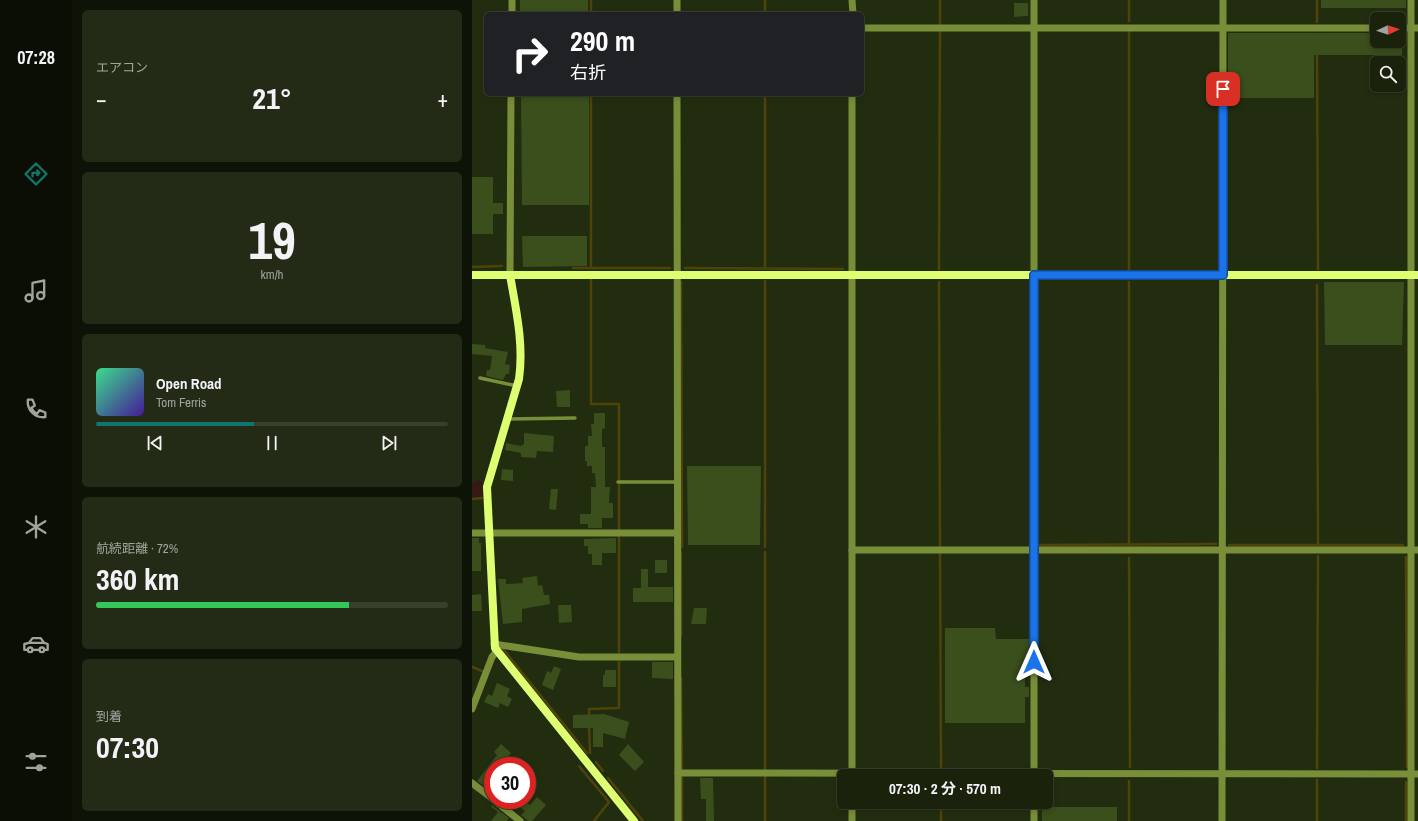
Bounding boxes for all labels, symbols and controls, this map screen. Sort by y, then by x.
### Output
north arrow [1370,12,1406,48]
map controls [1370,12,1406,92]
text: 290 m [570,22,635,60]
icon: right [504,28,556,80]
text: 07:28 [17,45,55,70]
button: search [1370,56,1406,92]
text: エアコン [96,59,148,76]
text: 右折 [570,60,606,85]
pin [1206,72,1240,106]
text: 21° [252,78,292,118]
icon: arrive [1212,78,1234,100]
text: − [96,84,107,114]
text: + [437,84,448,114]
icon: directions [22,160,50,188]
text: 19 [248,205,296,275]
text: km/h [260,266,284,283]
icon: music [22,277,50,305]
text: Open Road [156,373,222,394]
text: Tom Ferris [156,394,206,411]
icon: phone [22,395,50,423]
icon: previous [144,432,166,454]
icon: pause [261,432,283,454]
icon: next [378,432,400,454]
icon: climate [22,513,50,541]
text: 航続距離 · 72% [96,540,178,557]
text: 360 km [96,559,179,599]
icon: car [22,630,50,658]
position arrow [1013,641,1055,683]
text: 到着 [96,708,122,725]
text: 07:30 [96,727,159,767]
icon: filters [22,748,50,776]
speed limit sign: 30 [484,757,536,809]
text: 07:30 · 2 分 · 570 m [889,778,1001,799]

